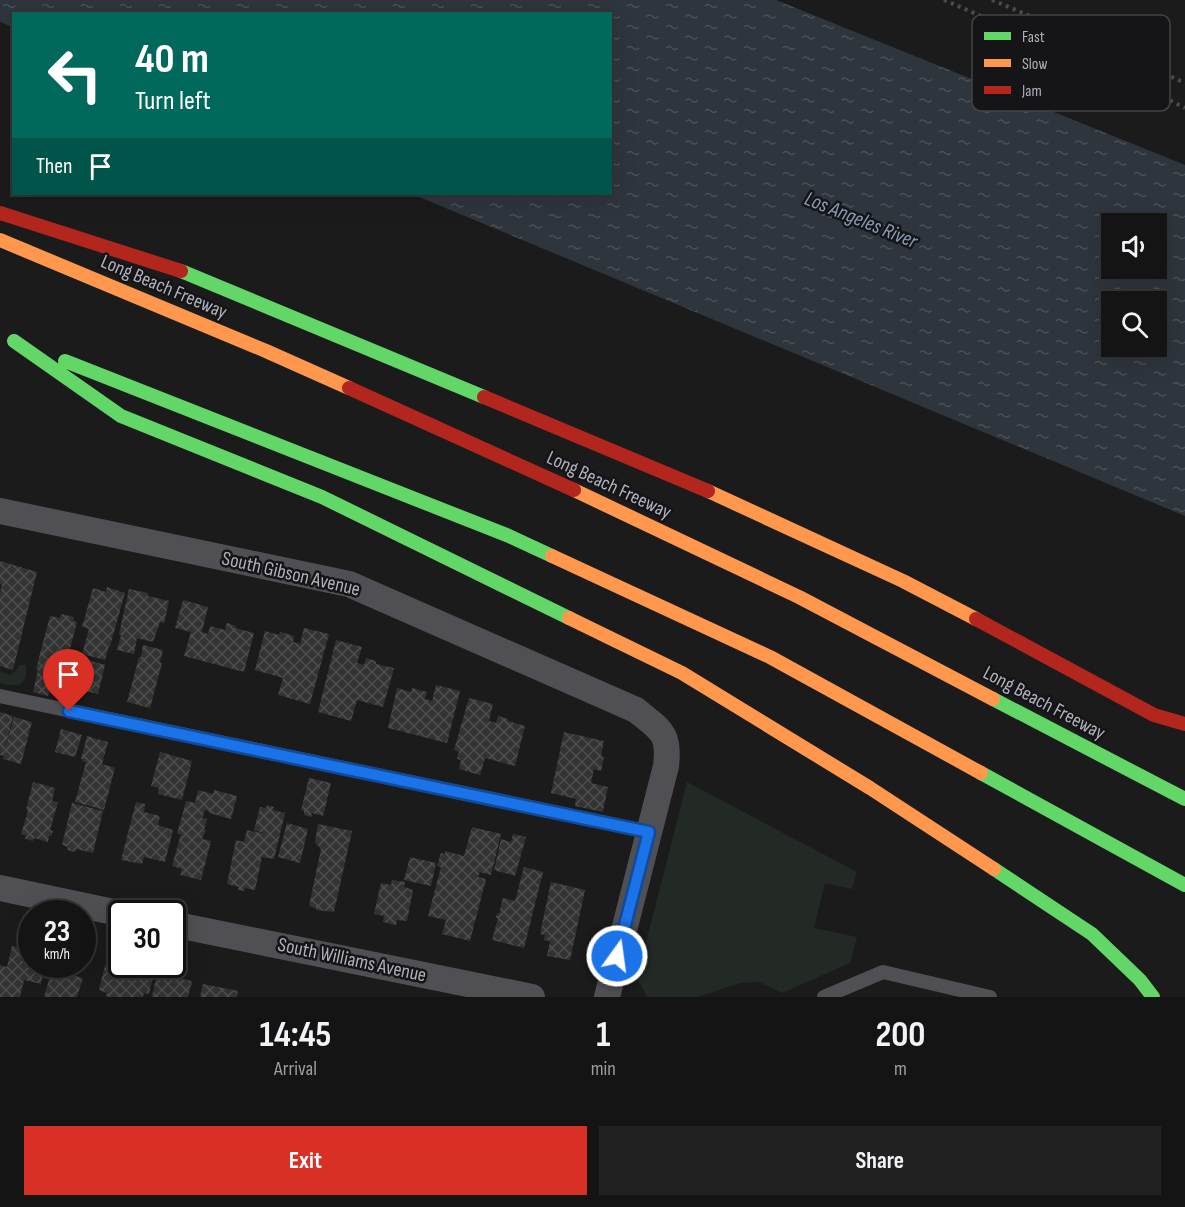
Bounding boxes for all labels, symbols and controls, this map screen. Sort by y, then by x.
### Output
legend [972,15,1170,111]
text: Fast [1022,28,1045,47]
text: 40 m [135,34,209,85]
icon: left [36,36,114,114]
text: Slow [1022,55,1047,74]
text: Jam [1021,82,1042,101]
text: Turn left [135,85,211,117]
icon: arrive [84,150,117,183]
text: Then [36,153,72,180]
water label: Los Angeles River [801,186,922,254]
map controls [1101,213,1167,357]
button: sound [1101,213,1167,279]
street label: Long Beach Freeway [97,250,231,324]
button: search [1101,291,1167,357]
street label: Long Beach Freeway [543,446,675,524]
street label: South Gibson Avenue [219,546,363,602]
pin [43,649,94,711]
icon: arrive [52,658,85,691]
street label: Long Beach Freeway [979,661,1109,745]
speed limit sign: 30 [108,900,186,978]
text: 23 [44,914,70,950]
position arrow [585,924,649,988]
street label: South Williams Avenue [276,933,428,987]
text: km/h [44,945,70,964]
text: 14:45 [260,1014,331,1057]
text: 1 [596,1014,610,1057]
text: 200 [875,1014,925,1057]
text: Arrival [274,1057,317,1081]
text: min [591,1057,616,1081]
text: m [894,1057,907,1081]
button: Exit [24,1126,587,1195]
button: Share [599,1126,1161,1195]

